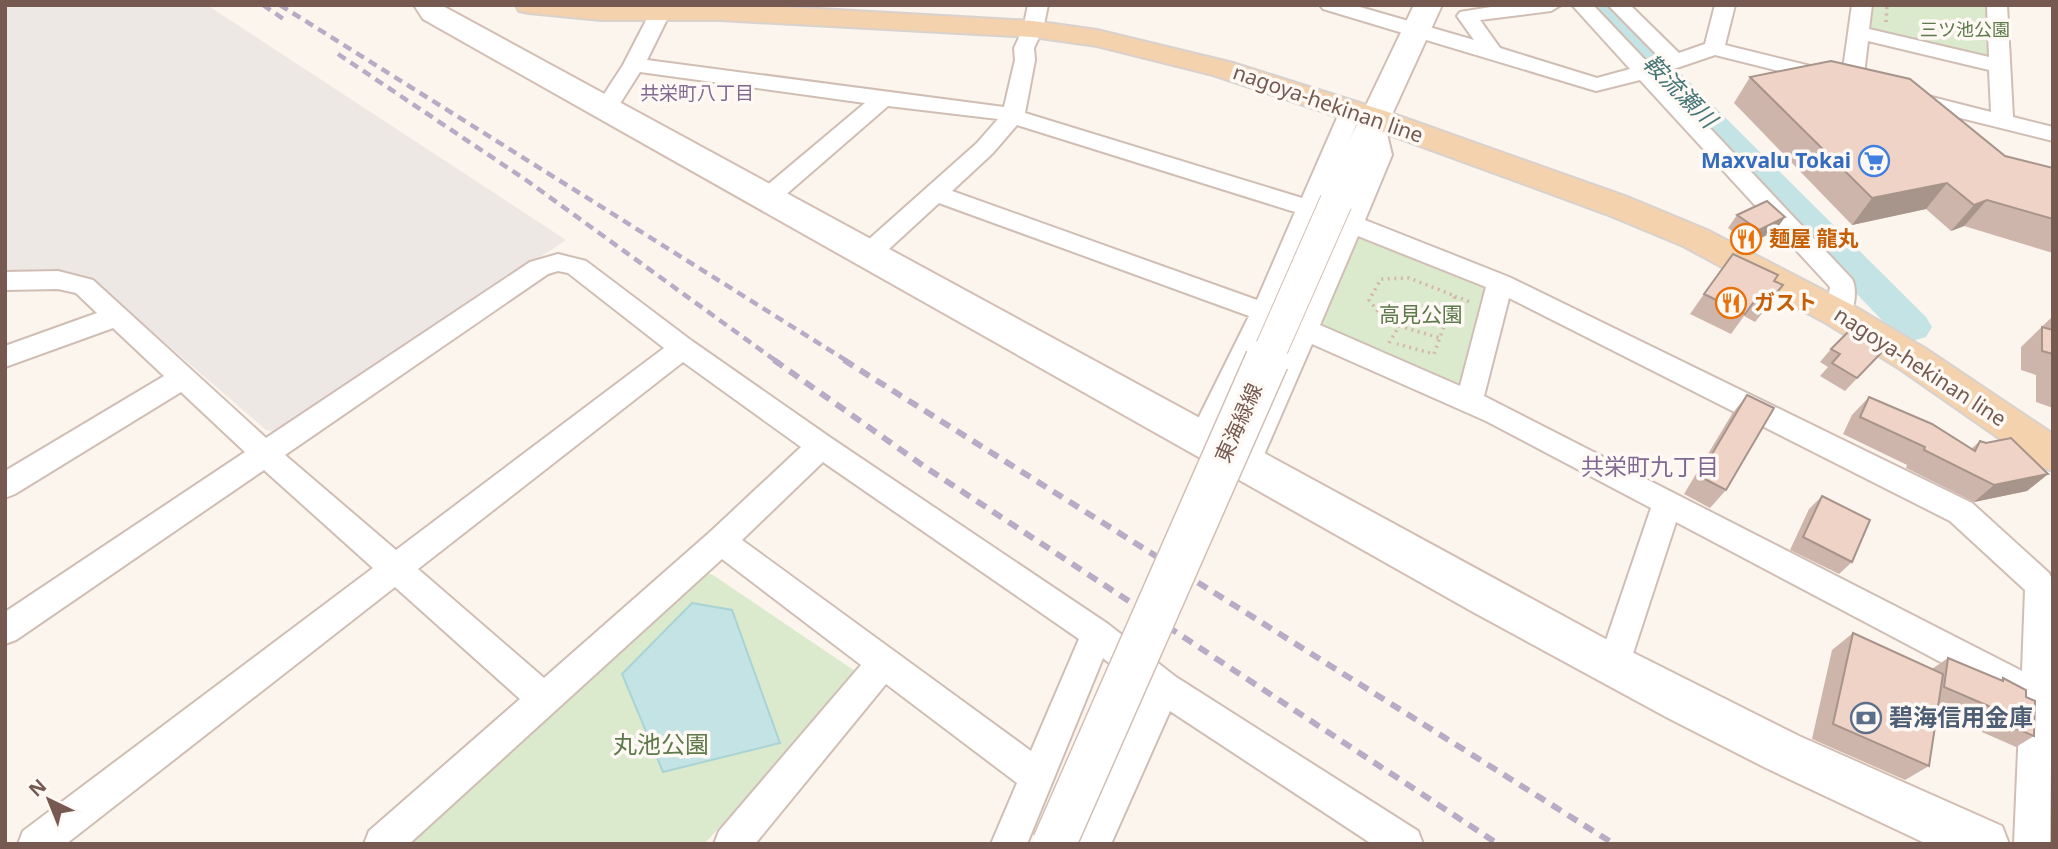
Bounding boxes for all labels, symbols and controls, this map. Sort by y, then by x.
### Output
park label: 三ツ池公園 [1920,17,2010,41]
water label: 鞍流瀬川 [1637,46,1727,136]
street label: nagoya-hekinan line [1229,57,1427,149]
district label: 共栄町八丁目 [640,80,754,106]
supermarket icon: Maxvalu Tokai [1857,144,1891,178]
place label: Maxvalu Tokai [1701,146,1851,174]
restaurant icon: 麺屋 龍丸 [1729,222,1763,256]
place label: 麺屋 龍丸 [1769,224,1858,252]
restaurant icon: ガスト [1714,286,1748,320]
place label: ガスト [1754,288,1817,316]
park label: 高見公園 [1379,300,1463,328]
street label: nagoya-hekinan line [1829,300,2012,432]
street label: 東海緑線 [1208,379,1268,467]
district label: 共栄町九丁目 [1581,450,1719,482]
place label: 碧海信用金庫 [1889,700,2033,733]
bank icon: 碧海信用金庫 [1849,701,1883,735]
park label: 丸池公園 [613,727,709,760]
north arrow [14,765,84,835]
text: N [23,773,52,802]

